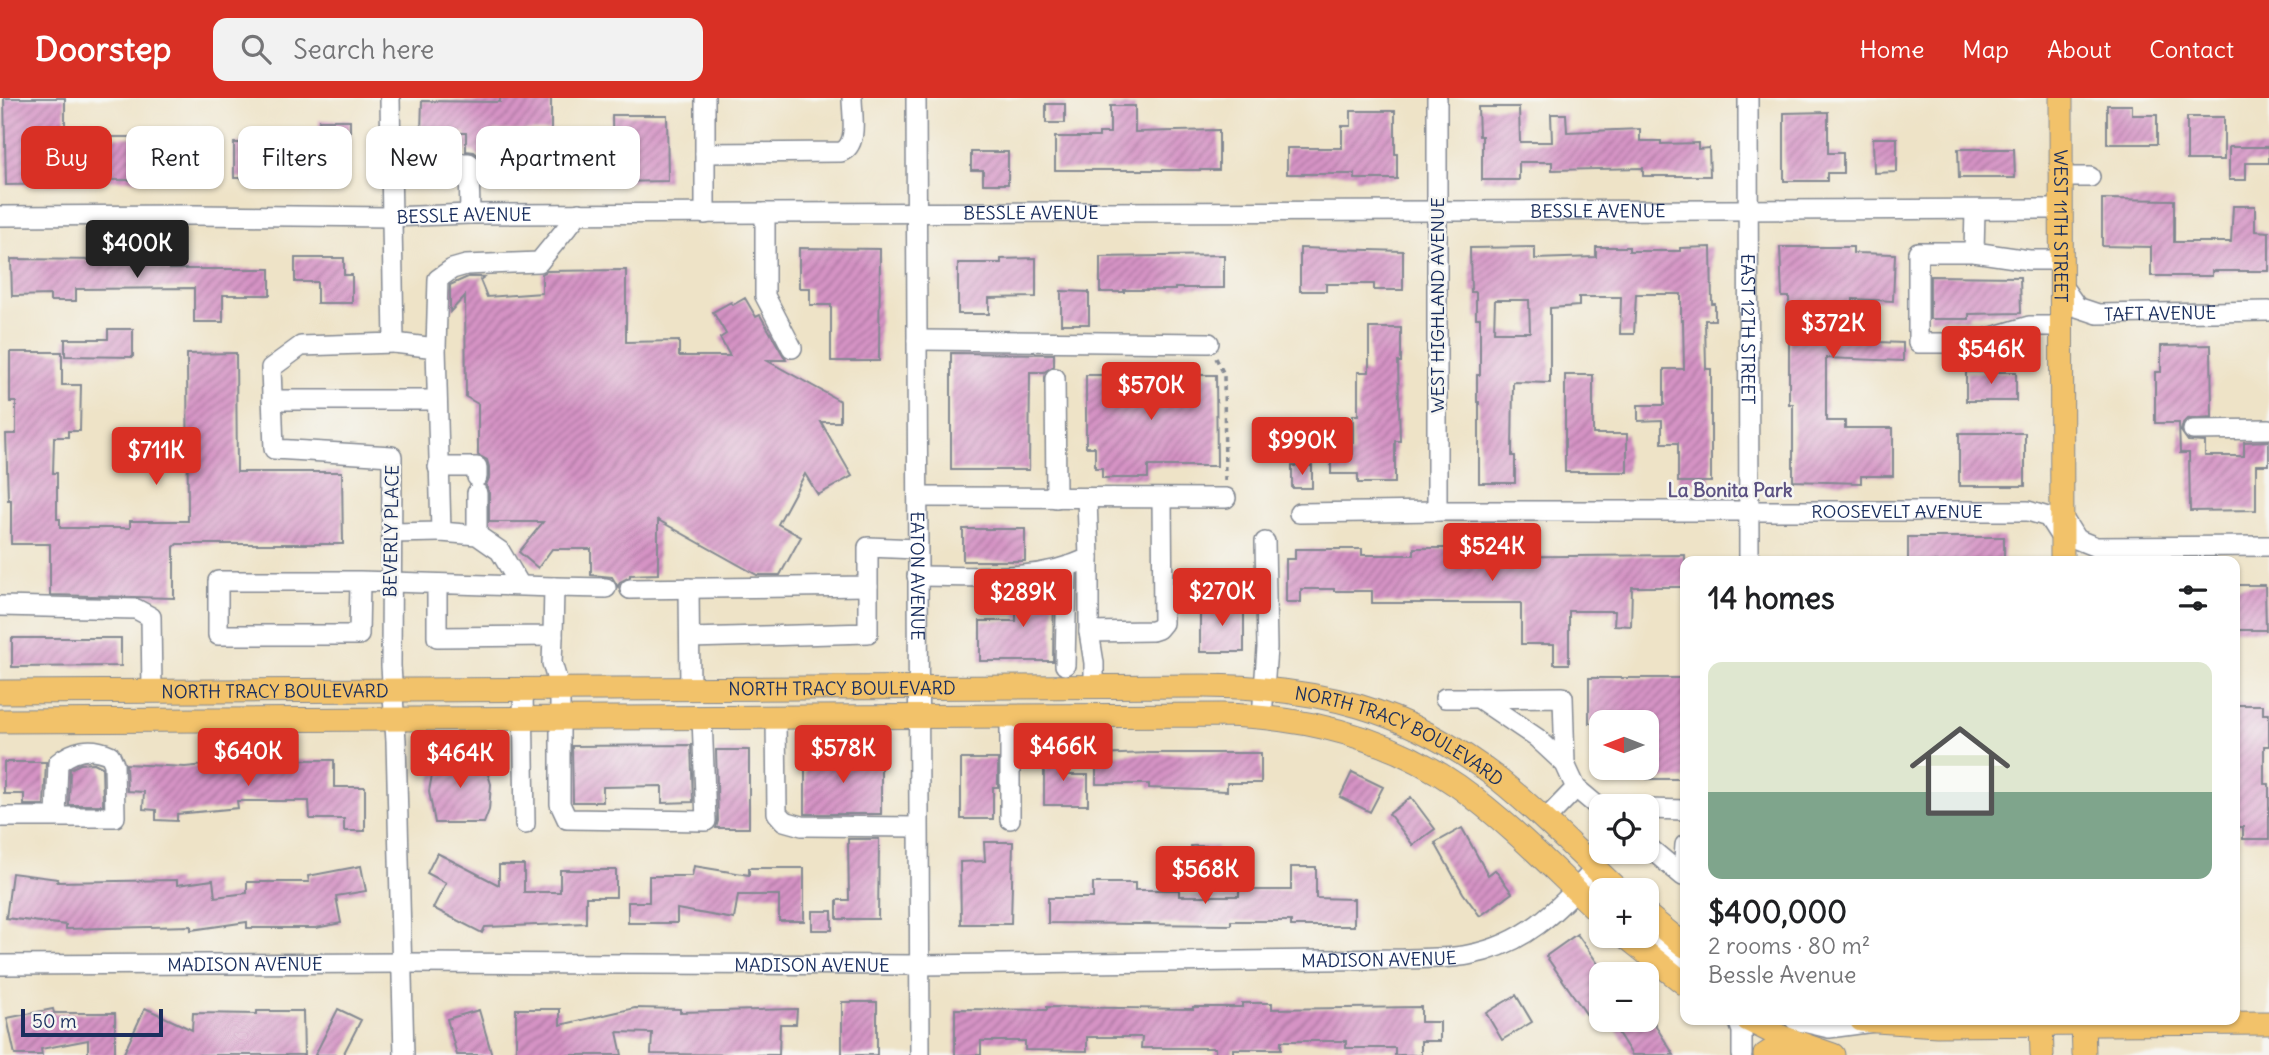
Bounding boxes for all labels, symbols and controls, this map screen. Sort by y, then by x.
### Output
search box [213,18,703,81]
text: Doorstep [35,28,171,70]
icon: search [237,30,275,68]
text: Search here [293,33,434,66]
text: Home [1860,34,1924,64]
text: Map [1962,34,2009,64]
text: About [2047,34,2111,64]
text: Contact [2149,34,2234,64]
chip: Buy [21,126,112,189]
chip: Rent [126,126,224,189]
chip: Filters [238,126,352,189]
chip: New [366,126,462,189]
chip: Apartment [476,126,640,189]
street label: WEST 11TH STREET [2050,150,2073,302]
street label: WEST HIGHLAND AVENUE [1426,197,1449,413]
street label: BESSLE AVENUE [1530,199,1666,222]
street label: BESSLE AVENUE [963,201,1099,224]
street label: BESSLE AVENUE [396,202,532,228]
pin: $400K [88,220,186,280]
text: $400K [102,228,172,257]
street label: EAST 12TH STREET [1737,254,1760,404]
pin: $372K [1784,300,1882,360]
street label: TAFT AVENUE [2104,300,2216,325]
text: $372K [1801,308,1865,337]
pin: $546K [1942,327,2040,386]
text: $546K [1958,334,2024,363]
pin: $570K [1102,362,1200,422]
text: $570K [1118,370,1184,399]
pin: $990K [1253,418,1351,477]
text: $990K [1268,425,1336,454]
pin: $711K [107,428,205,487]
text: $711K [128,435,184,464]
street label: BEVERLY PLACE [378,465,404,597]
district label: La Bonita Park [1668,478,1793,502]
street label: ROOSEVELT AVENUE [1811,500,1983,523]
street label: EATON AVENUE [906,511,930,641]
pin: $524K [1443,524,1541,583]
text: $524K [1459,531,1525,560]
pin: $270K [1173,568,1271,628]
pin: $289K [974,570,1072,629]
text: $270K [1189,576,1255,605]
text: $289K [990,577,1056,606]
text: 14 homes [1708,579,1835,617]
icon: filters [2174,579,2212,617]
street label: NORTH TRACY BOULEVARD [728,676,956,700]
street label: NORTH TRACY BOULEVARD [161,679,389,703]
street label: NORTH TRACY BOULEVARD [1293,681,1508,791]
icon: home [1897,708,2023,834]
north arrow [1589,710,1659,780]
map controls [1589,710,1659,1032]
pin: $466K [1014,724,1112,783]
pin: $578K [794,726,892,785]
pin: $640K [199,728,297,788]
pin: $464K [411,730,509,790]
text: $466K [1030,731,1096,760]
text: $578K [811,733,875,762]
text: $640K [214,736,282,765]
text: $464K [427,738,493,767]
button: locate [1589,794,1659,864]
pin: $568K [1156,846,1254,906]
text: $568K [1172,854,1238,883]
button: + [1589,878,1659,948]
text: $400,000 [1708,893,1847,931]
text: 2 rooms · 80 m² [1708,931,1870,960]
street label: MADISON AVENUE [1301,945,1458,972]
street label: MADISON AVENUE [167,952,323,976]
street label: MADISON AVENUE [734,953,890,976]
text: Bessle Avenue [1708,960,1857,989]
button: − [1589,962,1659,1032]
scale bar [21,1006,163,1038]
text: 50 m [32,1009,77,1033]

